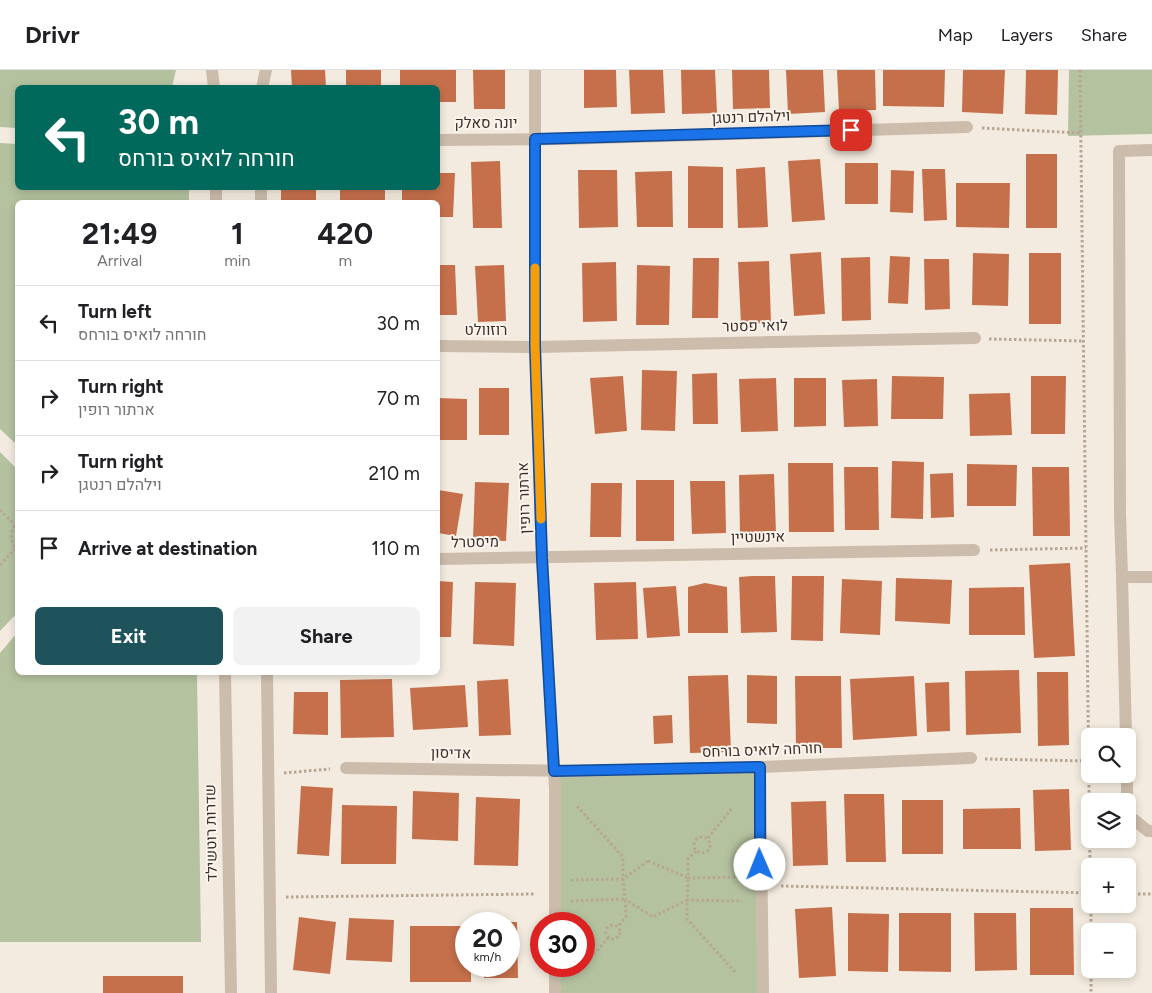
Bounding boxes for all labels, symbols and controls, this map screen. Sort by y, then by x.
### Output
text: Drivr [25,20,80,49]
text: Map [938,24,973,46]
text: Layers [1001,24,1053,46]
text: Share [1081,24,1127,46]
text: 30 m [118,101,199,143]
icon: left [35,105,100,170]
street label: וילהלם רנטגן [711,107,791,127]
pin [830,109,872,151]
street label: יונה סאלק [454,114,518,132]
icon: arrive [837,116,865,144]
text: חורחה לואיס בורחס [118,145,295,172]
text: 21:49 [82,215,157,252]
text: 1 [231,215,244,252]
text: 420 [317,215,373,252]
text: Arrival [97,251,142,270]
text: min [224,251,250,270]
text: m [338,251,352,270]
text: Turn left [78,300,152,323]
icon: left [35,309,63,337]
text: 30 m [377,312,420,335]
street label: לואי פסטר [722,316,788,336]
street label: רוזוולט [465,321,507,339]
text: חורחה לואיס בורחס [78,325,206,344]
text: Turn right [78,375,164,398]
icon: right [35,384,63,412]
text: 70 m [377,387,420,410]
text: ארתור רופין [78,400,155,419]
text: Turn right [78,450,164,473]
icon: right [35,459,63,487]
text: 210 m [368,462,420,485]
street label: ארתור רופין [514,462,534,534]
text: וילהלם רנטגן [78,475,162,494]
street label: אינשטיין [731,528,785,546]
street label: מיסטרל [451,533,499,551]
icon: arrive [35,534,63,562]
text: Arrive at destination [78,537,257,560]
text: 110 m [371,537,420,560]
button: Exit [35,607,223,665]
button: Share [233,607,420,665]
map controls [1081,728,1136,978]
button: search [1081,728,1136,783]
street label: חורחה לואיס בורחס [702,739,822,761]
street label: אדיסון [431,744,471,762]
street label: שדרות רוטשילד [201,784,221,882]
button: layers [1081,793,1136,848]
position arrow [733,838,785,890]
button: + [1081,858,1136,913]
speed limit sign: 30 [530,912,595,977]
text: 20 [472,923,503,953]
button: − [1081,923,1136,978]
text: km/h [474,950,501,964]

